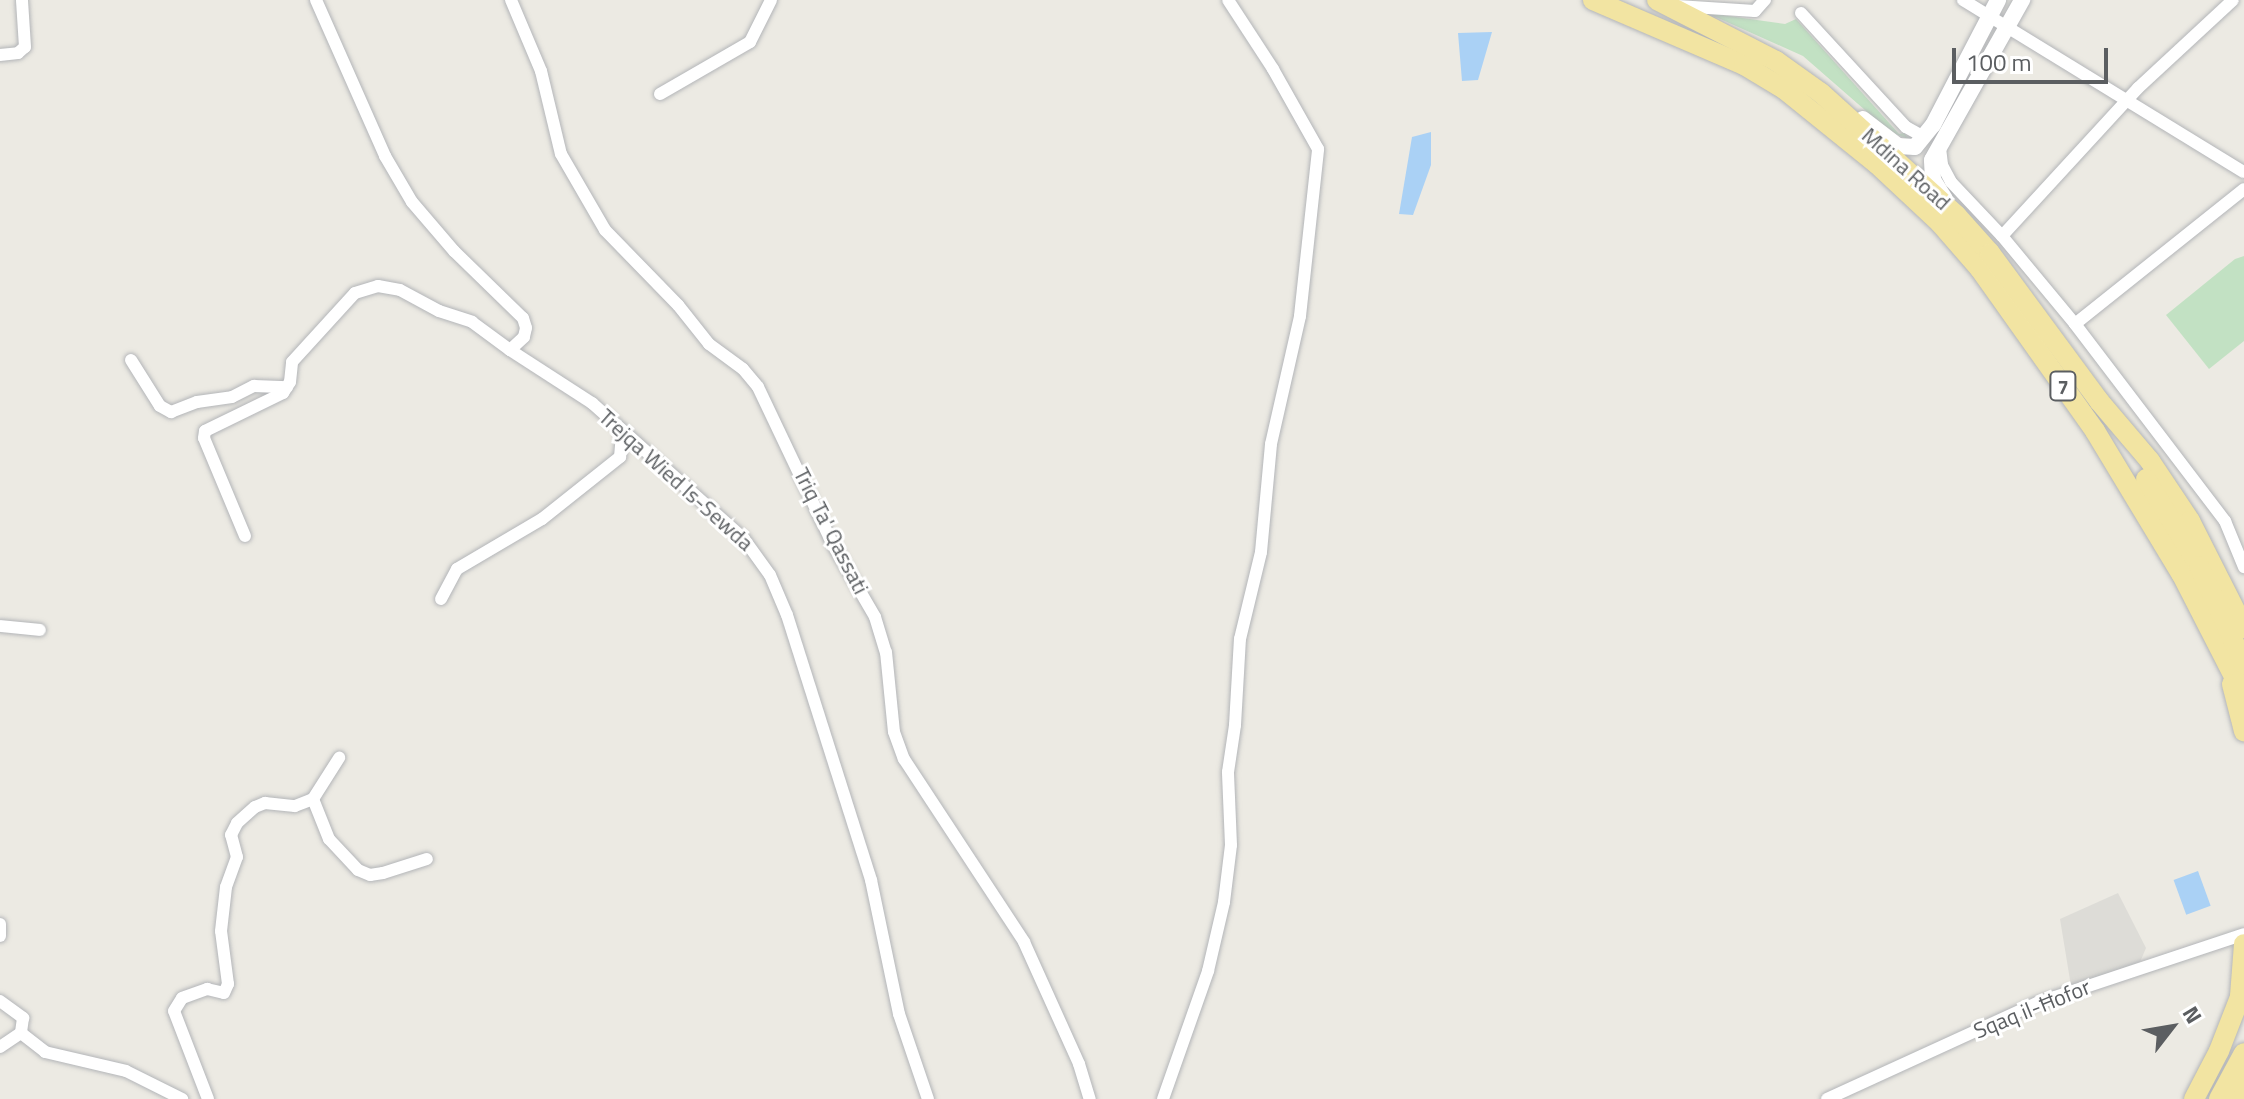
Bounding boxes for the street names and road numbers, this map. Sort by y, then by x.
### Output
street label: Mdina Road [1856,122,1956,216]
road number: 7 [2049,370,2077,402]
street label: Trejqa Wied Is-Sewda [593,404,759,556]
street label: Triq Ta' Qassati [788,464,874,598]
street label: Sqaq il-Ħofor [1970,974,2094,1044]

